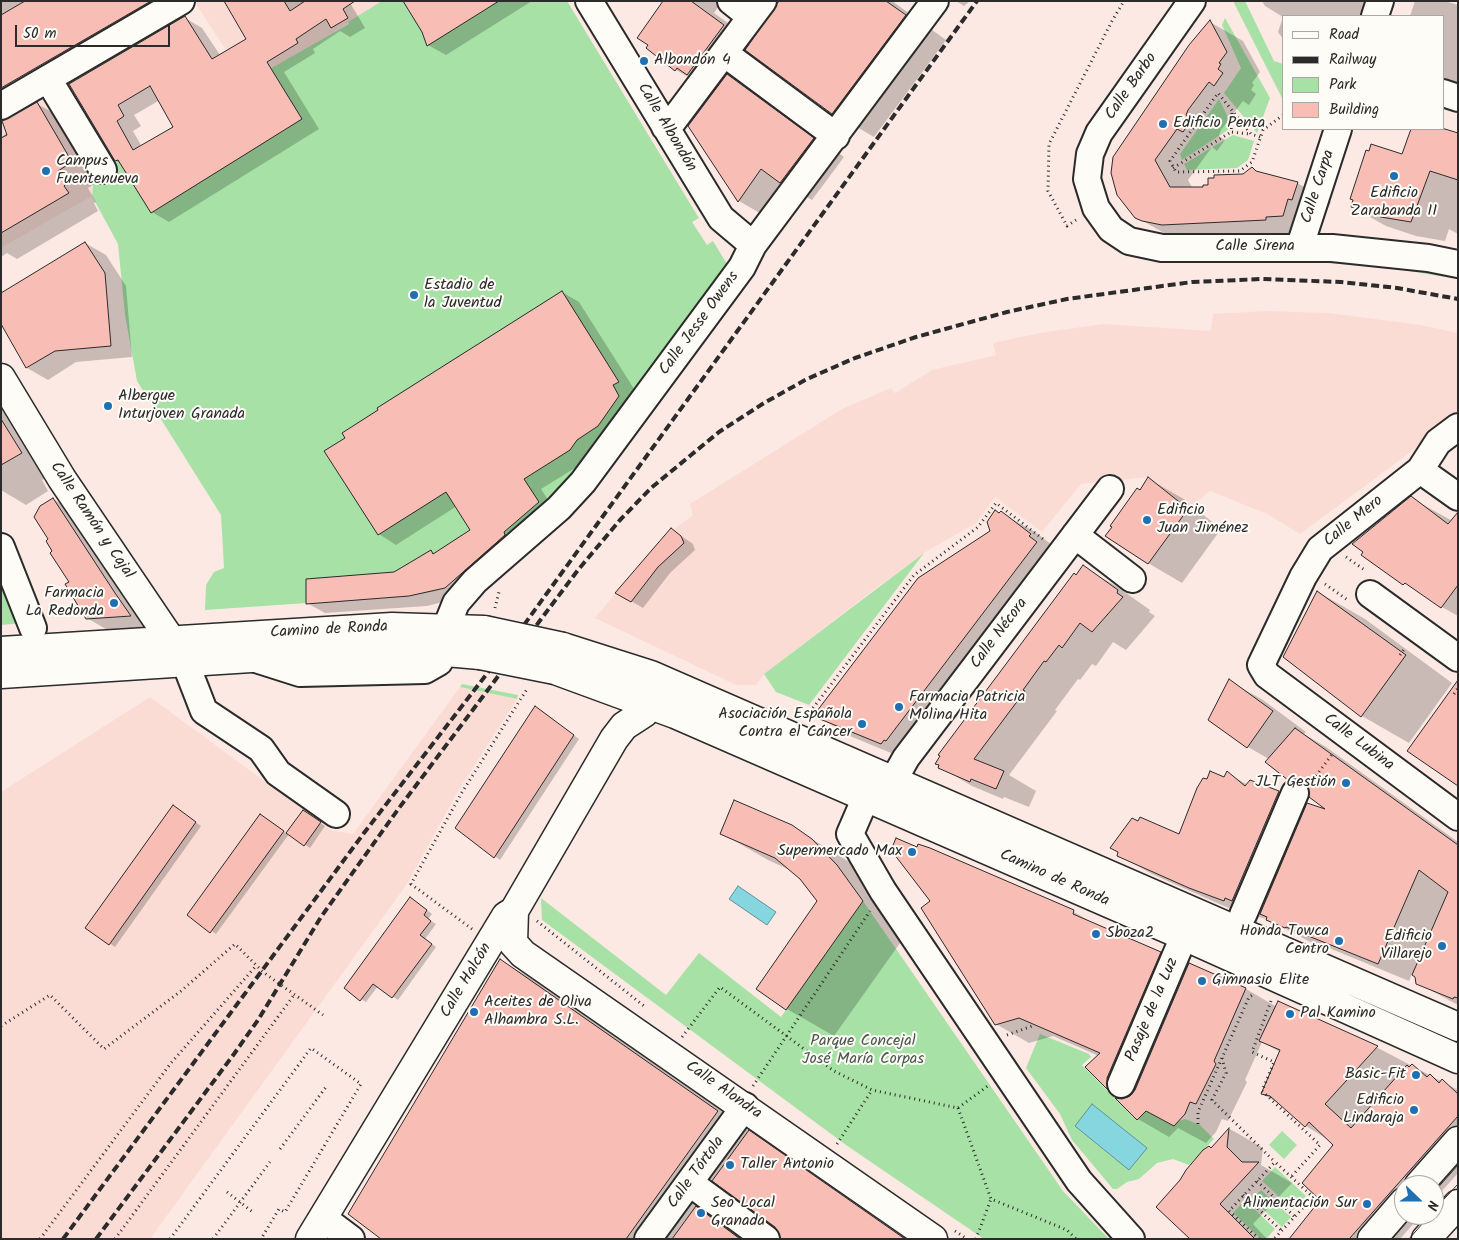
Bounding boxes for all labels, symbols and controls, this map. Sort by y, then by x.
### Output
scale bar [18,15,172,47]
legend [1282,15,1444,130]
text: 50 m [23,22,57,46]
text: Road [1329,23,1359,47]
text: Railway [1329,48,1376,72]
street label: Calle Barbo [1102,50,1162,124]
place label: Albondón 4 [654,51,731,71]
marker: Albondón 4 [638,55,650,67]
text: Park [1329,73,1356,97]
street label: Calle Albondón [632,80,700,176]
text: Building [1329,98,1379,122]
place label: Edificio Penta [1173,114,1265,134]
marker: Edificio Penta [1157,118,1169,130]
street label: Calle Carpa [1298,148,1340,226]
place label: Campus Fuentenueva [56,152,139,190]
marker: Campus Fuentenueva [40,165,52,177]
marker: Edificio Zarabanda II [1388,170,1400,182]
place label: Edificio Zarabanda II [1351,184,1437,222]
street label: Calle Sirena [1215,237,1295,257]
street label: Calle Jesse Owens [656,268,744,380]
place label: Estadio de la Juventud [424,276,501,314]
marker: Estadio de la Juventud [408,289,420,301]
place label: Albergue Inturjoven Granada [118,387,245,425]
marker: Albergue Inturjoven Granada [102,400,114,412]
street label: Calle Ramón y Cajal [45,459,137,583]
street label: Calle Mero [1320,492,1388,552]
place label: Edificio Juan Jiménez [1157,501,1248,539]
marker: Edificio Juan Jiménez [1141,514,1153,526]
place label: Farmacia La Redonda [26,584,104,622]
street label: Calle Nécora [967,595,1033,673]
marker: Farmacia La Redonda [108,597,120,609]
street label: Camino de Ronda [270,618,388,644]
place label: Farmacia Patricia Molina Hita [909,688,1025,726]
marker: Farmacia Patricia Molina Hita [893,701,905,713]
place label: Asociación Española Contra el Cáncer [718,705,852,743]
street label: Calle Lubina [1319,710,1397,776]
marker: Asociación Española Contra el Cáncer [856,718,868,730]
place label: JLT Gestión [1255,773,1336,793]
marker: JLT Gestión [1340,777,1352,789]
place label: Supermercado Max [777,842,902,862]
marker: Supermercado Max [906,846,918,858]
street label: Camino de Ronda [996,846,1112,912]
place label: Honda Towca Centro [1239,922,1329,960]
place label: Sboza2 [1106,924,1154,944]
place label: Edificio Villarejo [1381,927,1432,965]
marker: Sboza2 [1090,928,1102,940]
marker: Honda Towca Centro [1333,935,1345,947]
street label: Calle Halcón [437,940,497,1022]
marker: Edificio Villarejo [1436,940,1448,952]
street label: Pasaje de la Luz [1122,955,1184,1065]
place label: Gimnasio Elite [1212,971,1309,991]
marker: Gimnasio Elite [1196,975,1208,987]
place label: Aceites de Oliva Alhambra S.L. [484,993,592,1031]
place label: Pal Kamino [1300,1004,1376,1024]
marker: Aceites de Oliva Alhambra S.L. [468,1006,480,1018]
marker: Pal Kamino [1284,1008,1296,1020]
park label: Parque Concejal José María Corpas [802,1032,924,1070]
street label: Calle Alondra [681,1058,765,1124]
place label: Basic-Fit [1345,1065,1406,1085]
marker: Basic-Fit [1410,1069,1422,1081]
place label: Edificio Lindaraja [1343,1091,1404,1129]
marker: Edificio Lindaraja [1408,1104,1420,1116]
street label: Calle Tórtola [664,1133,730,1213]
place label: Taller Antonio [740,1155,834,1175]
marker: Taller Antonio [724,1159,736,1171]
north arrow [1394,1175,1444,1225]
place label: Seo Local Granada [711,1194,775,1232]
place label: Alimentación Sur [1243,1194,1357,1214]
text: N [1420,1197,1444,1213]
marker: Alimentación Sur [1361,1198,1373,1210]
marker: Seo Local Granada [695,1207,707,1219]

